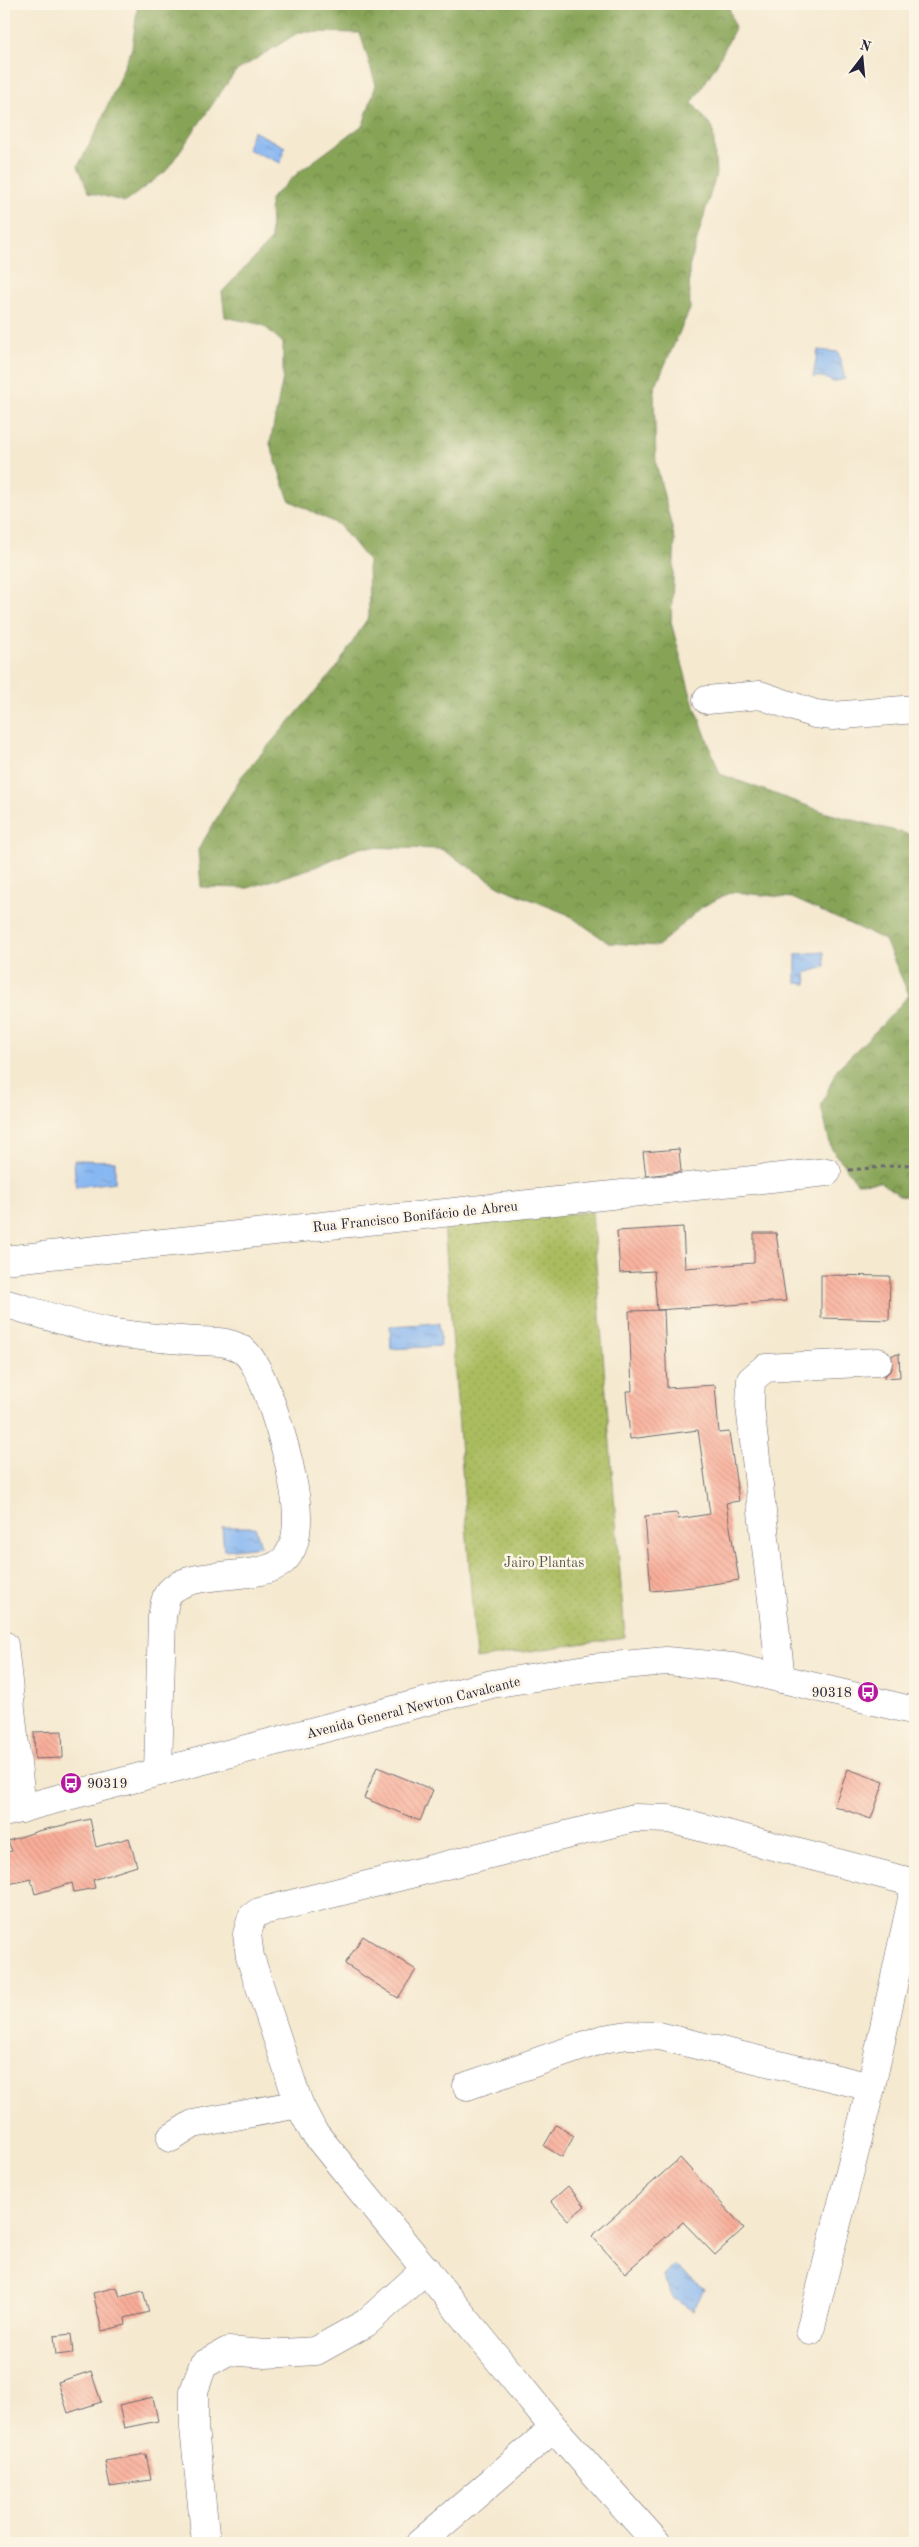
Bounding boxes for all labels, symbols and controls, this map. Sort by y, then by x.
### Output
north arrow [836,32,886,82]
text: N [858,38,873,55]
street label: Rua Francisco Bonifácio de Abreu [312,1199,519,1235]
park label: Jairo Plantas [504,1556,584,1570]
street label: Avenida General Newton Cavalcante [305,1675,522,1741]
bus stop icon: 90318 [856,1680,880,1704]
place label: 90318 [811,1686,852,1700]
bus stop icon: 90319 [59,1771,83,1795]
place label: 90319 [87,1777,128,1791]

